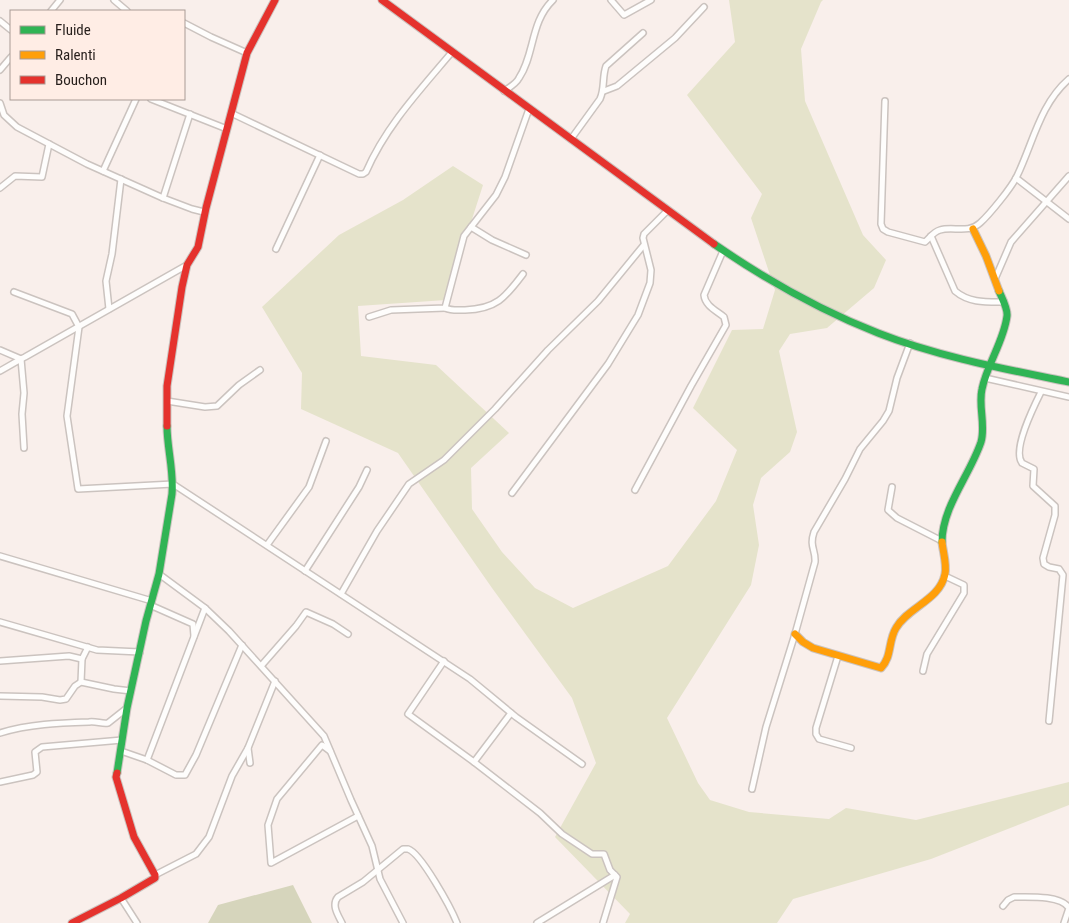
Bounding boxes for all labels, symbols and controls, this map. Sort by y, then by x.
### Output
legend [10,10,185,100]
text: Fluide [55,21,91,39]
text: Ralenti [55,46,96,64]
text: Bouchon [55,71,107,89]

